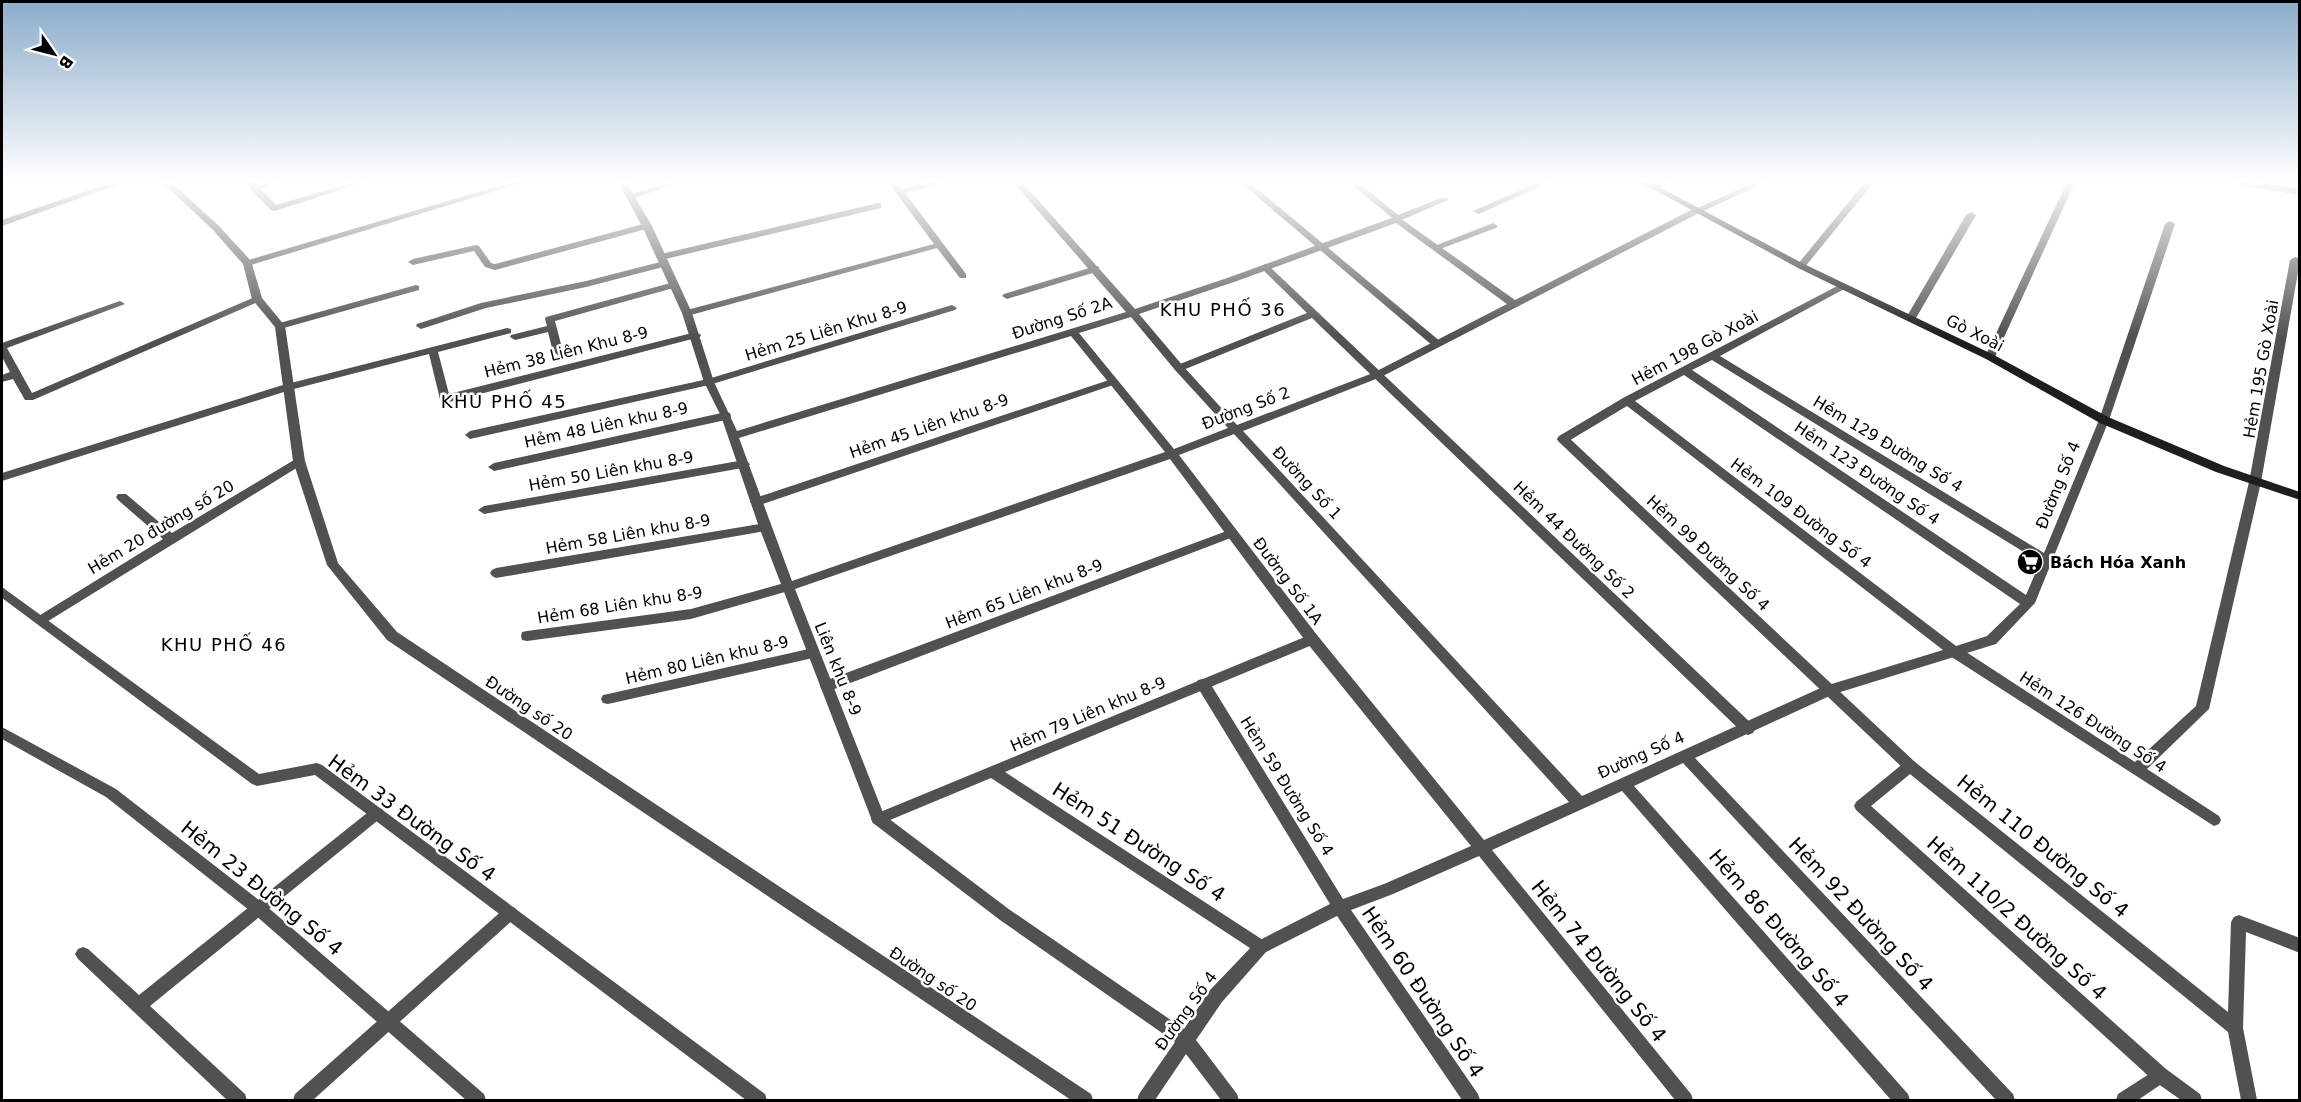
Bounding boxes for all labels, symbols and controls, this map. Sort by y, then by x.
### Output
north arrow [24,24,84,84]
text: B [55,52,77,73]
street label: Đường Số 2A [1010,293,1114,343]
street label: Hẻm 25 Liên Khu 8-9 [743,297,909,365]
district label: KHU PHỐ 36 [1160,297,1286,320]
street label: Hẻm 195 Gò Xoài [2239,298,2283,440]
street label: Hẻm 198 Gò Xoài [1629,307,1761,389]
street label: Gò Xoài [1943,310,2007,356]
street label: Hẻm 38 Liên Khu 8-9 [482,322,650,382]
street label: Đường Số 2 [1199,382,1293,434]
district label: KHU PHỐ 45 [441,389,567,412]
street label: Hẻm 45 Liên khu 8-9 [847,390,1011,462]
street label: Hẻm 129 Đường Số 4 [1810,392,1966,496]
street label: Hẻm 48 Liên khu 8-9 [522,398,690,452]
street label: Hẻm 123 Đường Số 4 [1791,417,1943,529]
street label: Đường Số 4 [2032,438,2084,532]
street label: Đường Số 1 [1268,443,1346,523]
street label: Hẻm 50 Liên khu 8-9 [527,447,695,495]
street label: Hẻm 109 Đường Số 4 [1727,454,1875,572]
street label: Hẻm 20 đường số 20 [85,476,237,578]
street label: Hẻm 44 Đường Số 2 [1510,477,1638,603]
street label: Hẻm 99 Đường Số 4 [1643,491,1773,615]
street label: Hẻm 58 Liên khu 8-9 [544,510,712,558]
street label: Đường Số 1A [1249,534,1327,628]
supermarket icon: Bách Hóa Xanh [2015,547,2045,577]
place label: Bách Hóa Xanh [2050,553,2186,572]
street label: Hẻm 65 Liên khu 8-9 [943,555,1105,633]
street label: Hẻm 68 Liên khu 8-9 [536,583,704,627]
street label: Liên khu 8-9 [811,619,865,719]
district label: KHU PHỐ 46 [161,632,287,655]
street label: Hẻm 80 Liên khu 8-9 [623,632,791,688]
street label: Hẻm 126 Đường Số 4 [2016,667,2170,777]
street label: Đường số 20 [482,672,576,744]
street label: Hẻm 79 Liên khu 8-9 [1007,673,1169,755]
street label: Hẻm 59 Đường Số 4 [1236,713,1338,859]
street label: Đường Số 4 [1595,727,1687,783]
street label: Hẻm 33 Đường Số 4 [324,749,500,887]
street label: Hẻm 110 Đường Số 4 [1952,769,2134,923]
street label: Hẻm 51 Đường Số 4 [1048,777,1230,907]
street label: Hẻm 23 Đường Số 4 [176,815,348,961]
street label: Hẻm 110/2 Đường Số 4 [1922,831,2112,1005]
street label: Hẻm 92 Đường Số 4 [1784,832,1938,996]
street label: Hẻm 86 Đường Số 4 [1704,844,1854,1012]
street label: Hẻm 74 Đường Số 4 [1526,875,1672,1047]
street label: Hẻm 60 Đường Số 4 [1357,902,1489,1082]
street label: Đường số 20 [886,943,980,1015]
street label: Đường Số 4 [1151,968,1221,1054]

